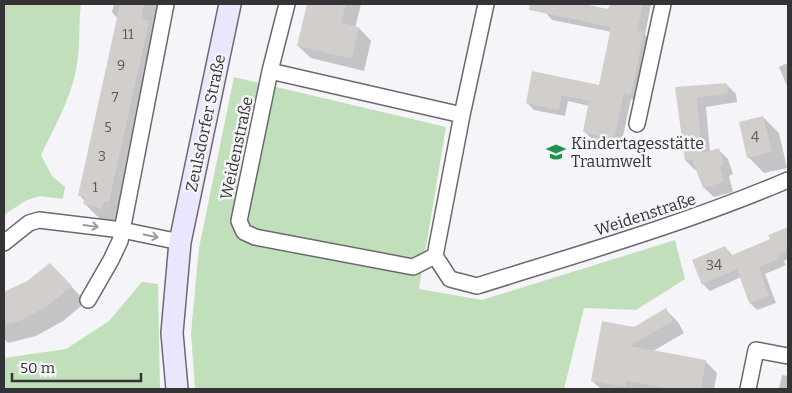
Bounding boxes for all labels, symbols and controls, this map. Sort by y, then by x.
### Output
house number: 11 [122,26,134,43]
street label: Zeulsdorfer Straße [182,53,229,194]
house number: 9 [117,57,125,74]
house number: 7 [111,89,119,106]
street label: Weidenstraße [216,95,257,201]
house number: 5 [104,119,112,136]
house number: 4 [751,129,759,146]
place label: Kindertagesstätte Traumwelt [571,134,704,171]
school or university icon: Kindertagesstätte Traumwelt [545,141,567,163]
house number: 3 [98,148,106,165]
house number: 1 [92,179,98,196]
street label: Weidenstraße [592,189,698,240]
one-way arrow [83,221,99,231]
one-way arrow [143,232,159,241]
house number: 34 [706,257,722,274]
scale bar [12,350,141,382]
text: 50 m [20,359,56,377]

